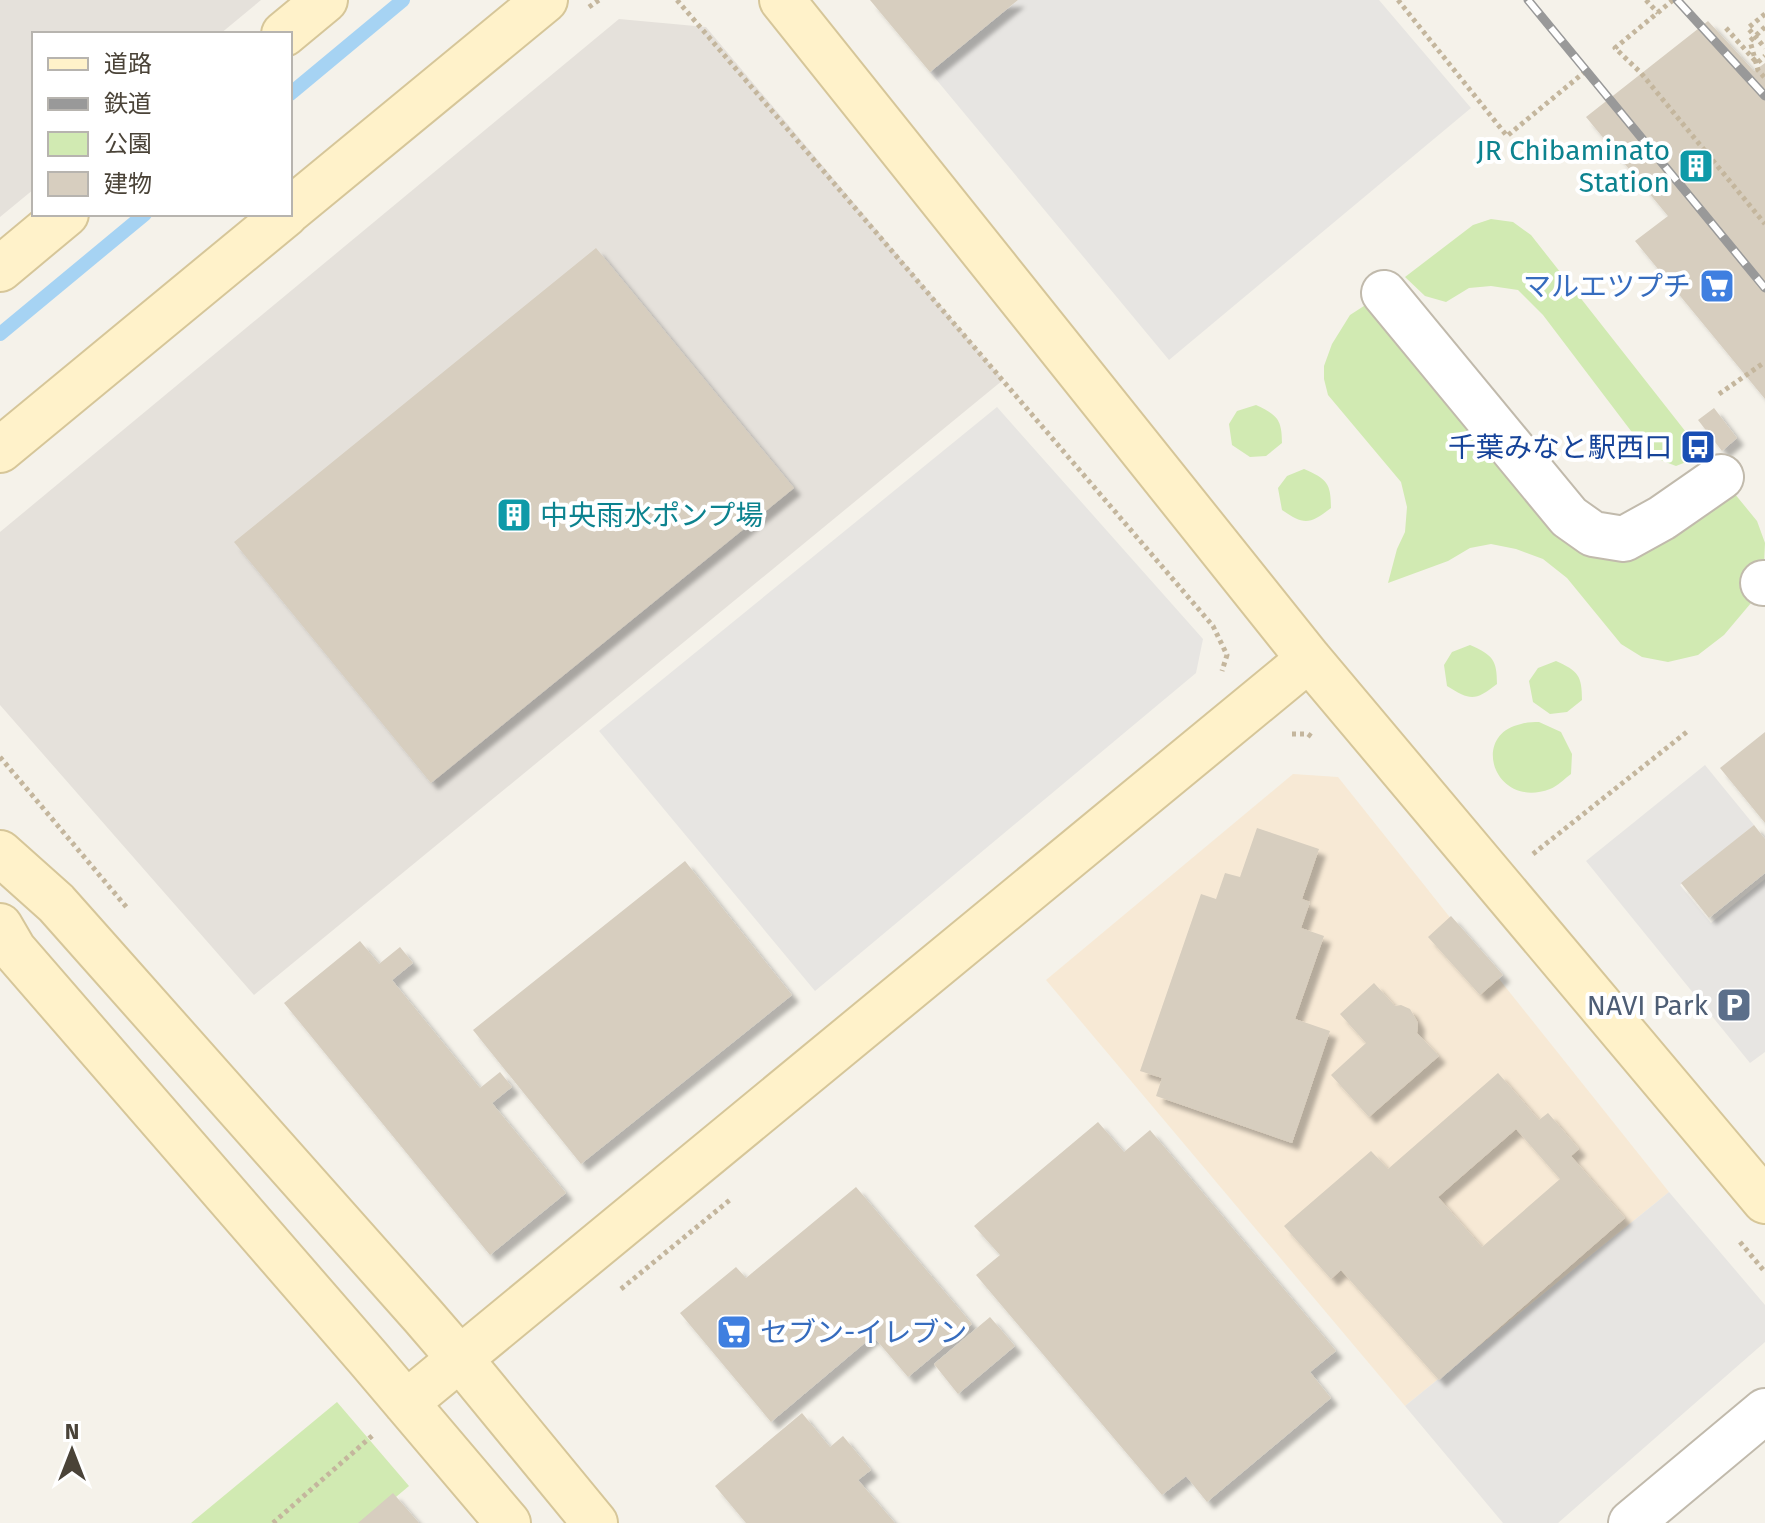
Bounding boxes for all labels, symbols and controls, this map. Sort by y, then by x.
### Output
legend [32,32,292,216]
text: 道路 [104,50,152,78]
text: 鉄道 [104,90,152,118]
text: 公園 [104,130,152,158]
place label: JR Chibaminato Station [1476,134,1670,199]
building icon: JR Chibaminato Station [1677,147,1715,185]
text: 建物 [104,170,152,198]
supermarket icon: マルエツプチ [1698,267,1736,305]
place label: マルエツプチ [1523,270,1691,303]
bus stop icon: 千葉みなと駅西口 [1679,428,1717,466]
place label: 千葉みなと駅西口 [1448,431,1672,464]
building icon: 中央雨水ポンプ場 [495,496,533,534]
place label: 中央雨水ポンプ場 [540,499,763,532]
parking icon: NAVI Park [1715,986,1753,1024]
place label: NAVI Park [1587,989,1709,1022]
supermarket icon: セブン-イレブン [715,1313,753,1351]
place label: セブン-イレブン [760,1316,967,1349]
north arrow [32,1411,112,1491]
text: N [65,1418,79,1445]

